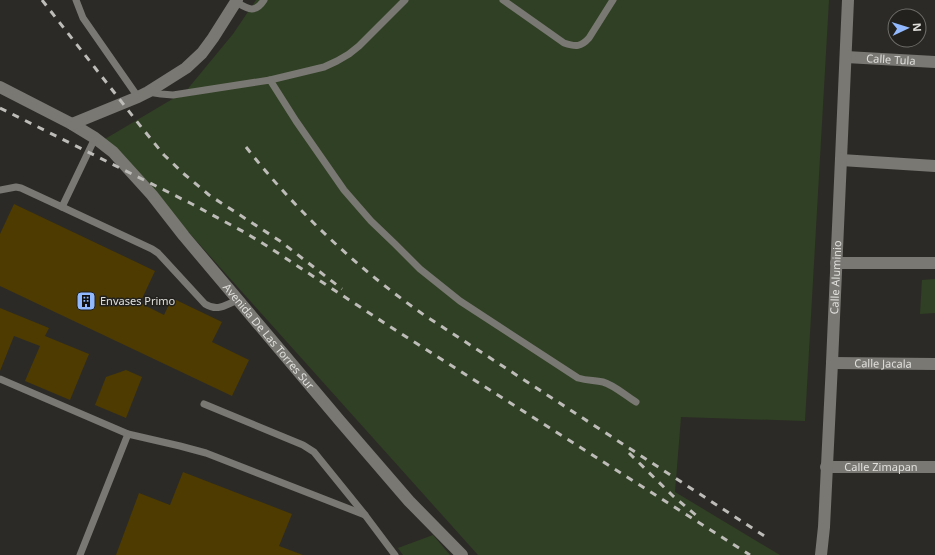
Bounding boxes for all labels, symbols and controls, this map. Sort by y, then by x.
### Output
north arrow [887,8,927,48]
text: N [910,22,925,32]
street label: Calle Tula [866,50,916,68]
street label: Calle Aluminio [826,240,844,315]
street label: Avenida De Las Torres Sur [220,280,318,393]
building icon: Envases Primo [75,290,97,312]
place label: Envases Primo [100,293,176,308]
street label: Calle Jacala [854,355,912,371]
street label: Calle Zimapan [844,459,918,474]

